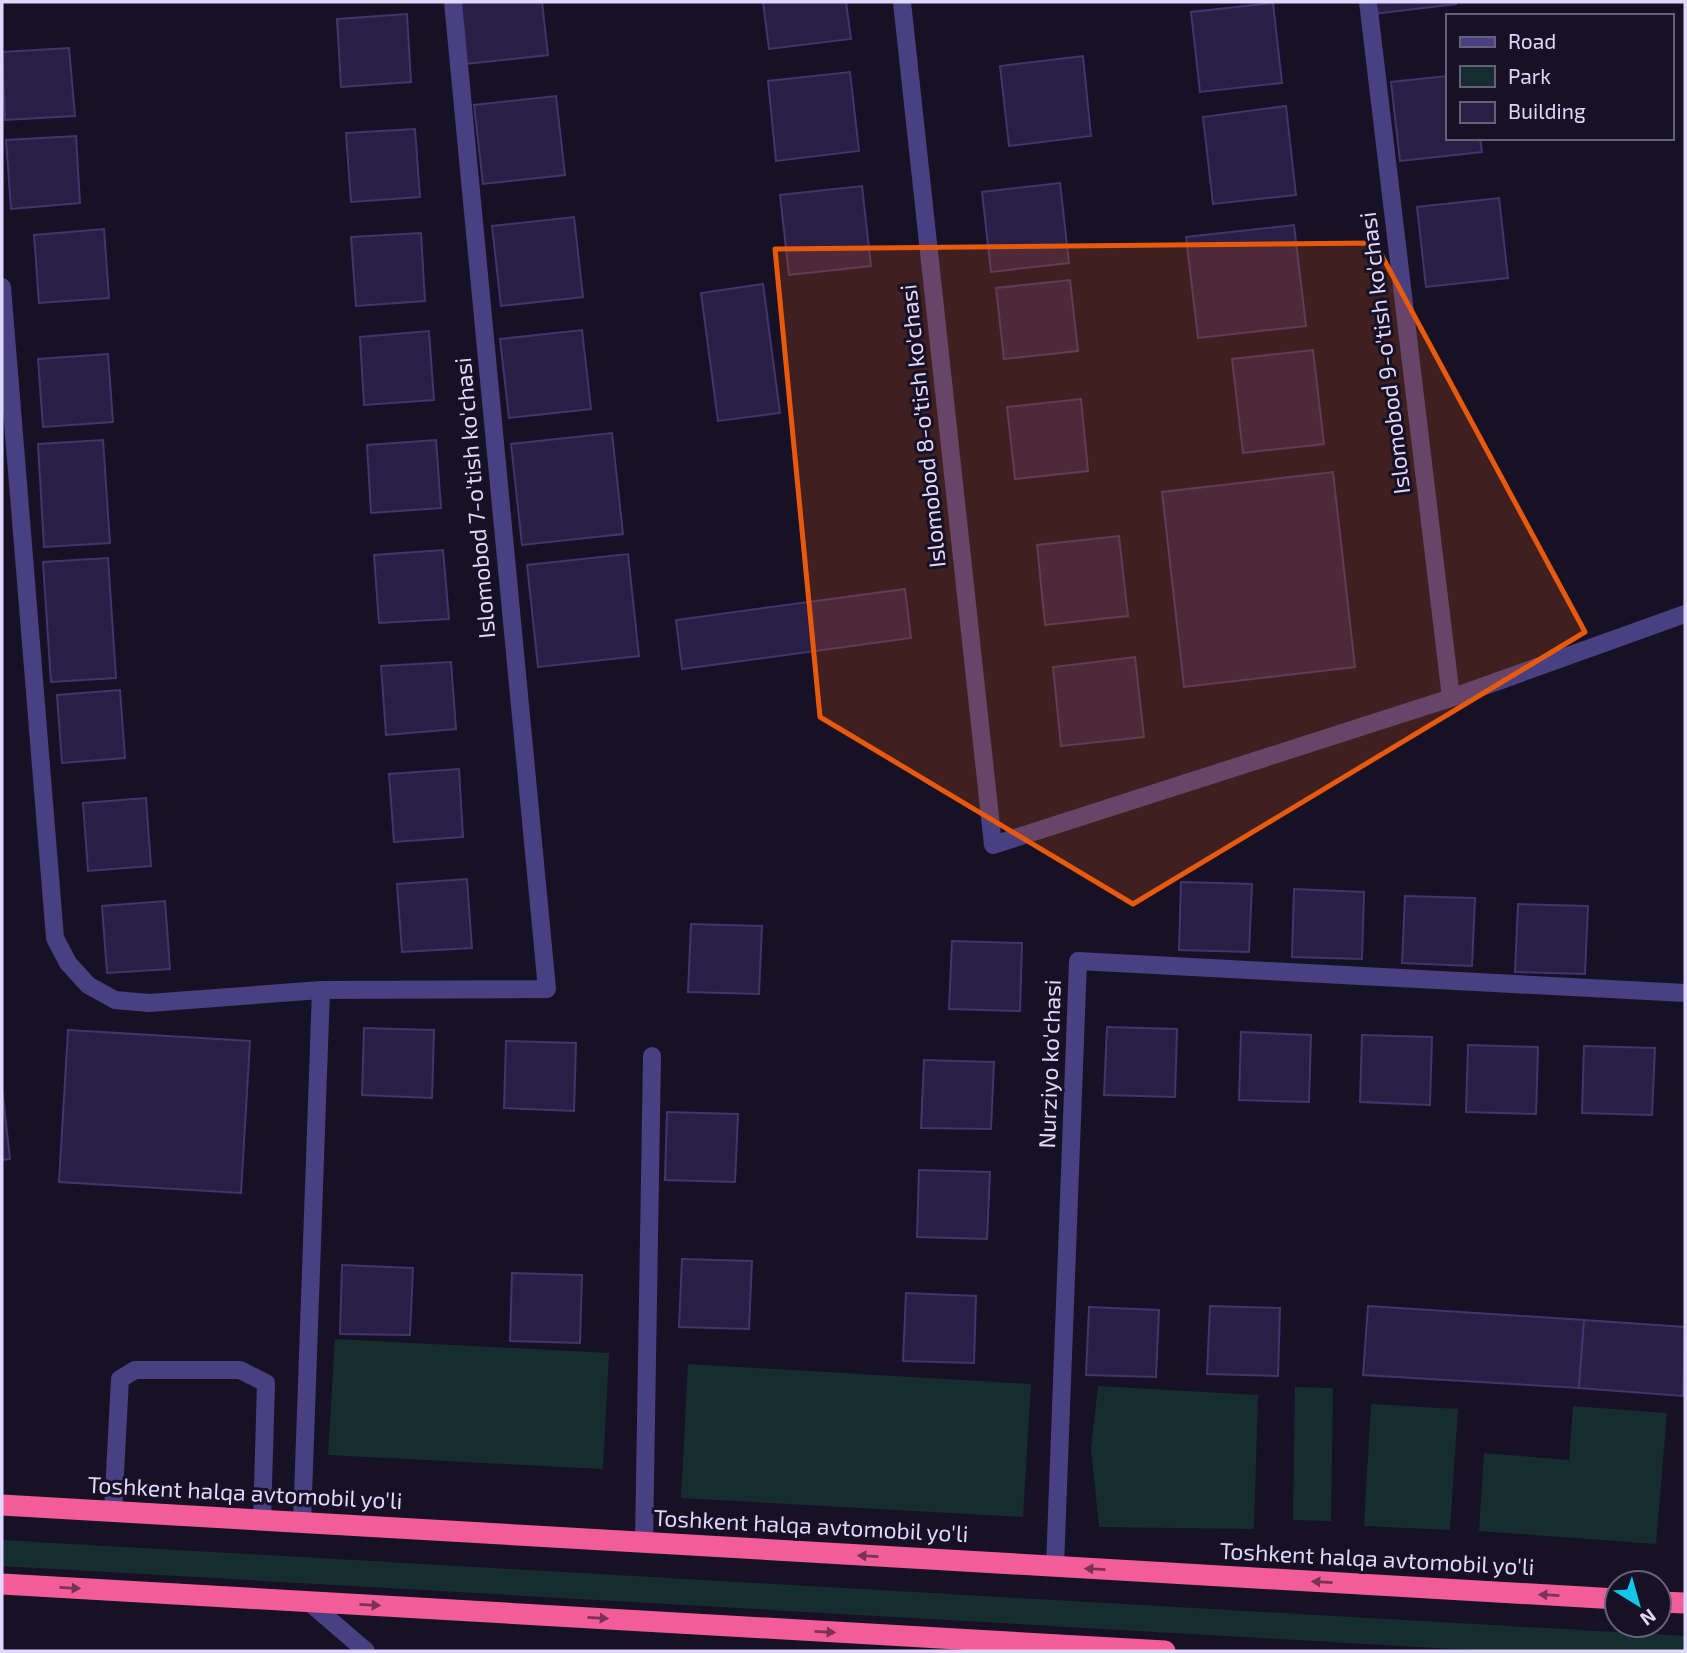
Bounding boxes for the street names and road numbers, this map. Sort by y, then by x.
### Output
street label: Islomobod 9-o'tish ko'chasi [1353,211,1415,496]
street label: Islomobod 8-o'tish ko'chasi [893,283,951,569]
street label: Islomobod 7-o'tish ko'chasi [448,356,500,640]
street label: Nurziyo ko'chasi [1032,979,1066,1149]
street label: Toshkent halqa avtomobil yo'li [87,1470,403,1514]
street label: Toshkent halqa avtomobil yo'li [653,1503,969,1547]
street label: Toshkent halqa avtomobil yo'li [1219,1536,1535,1580]

